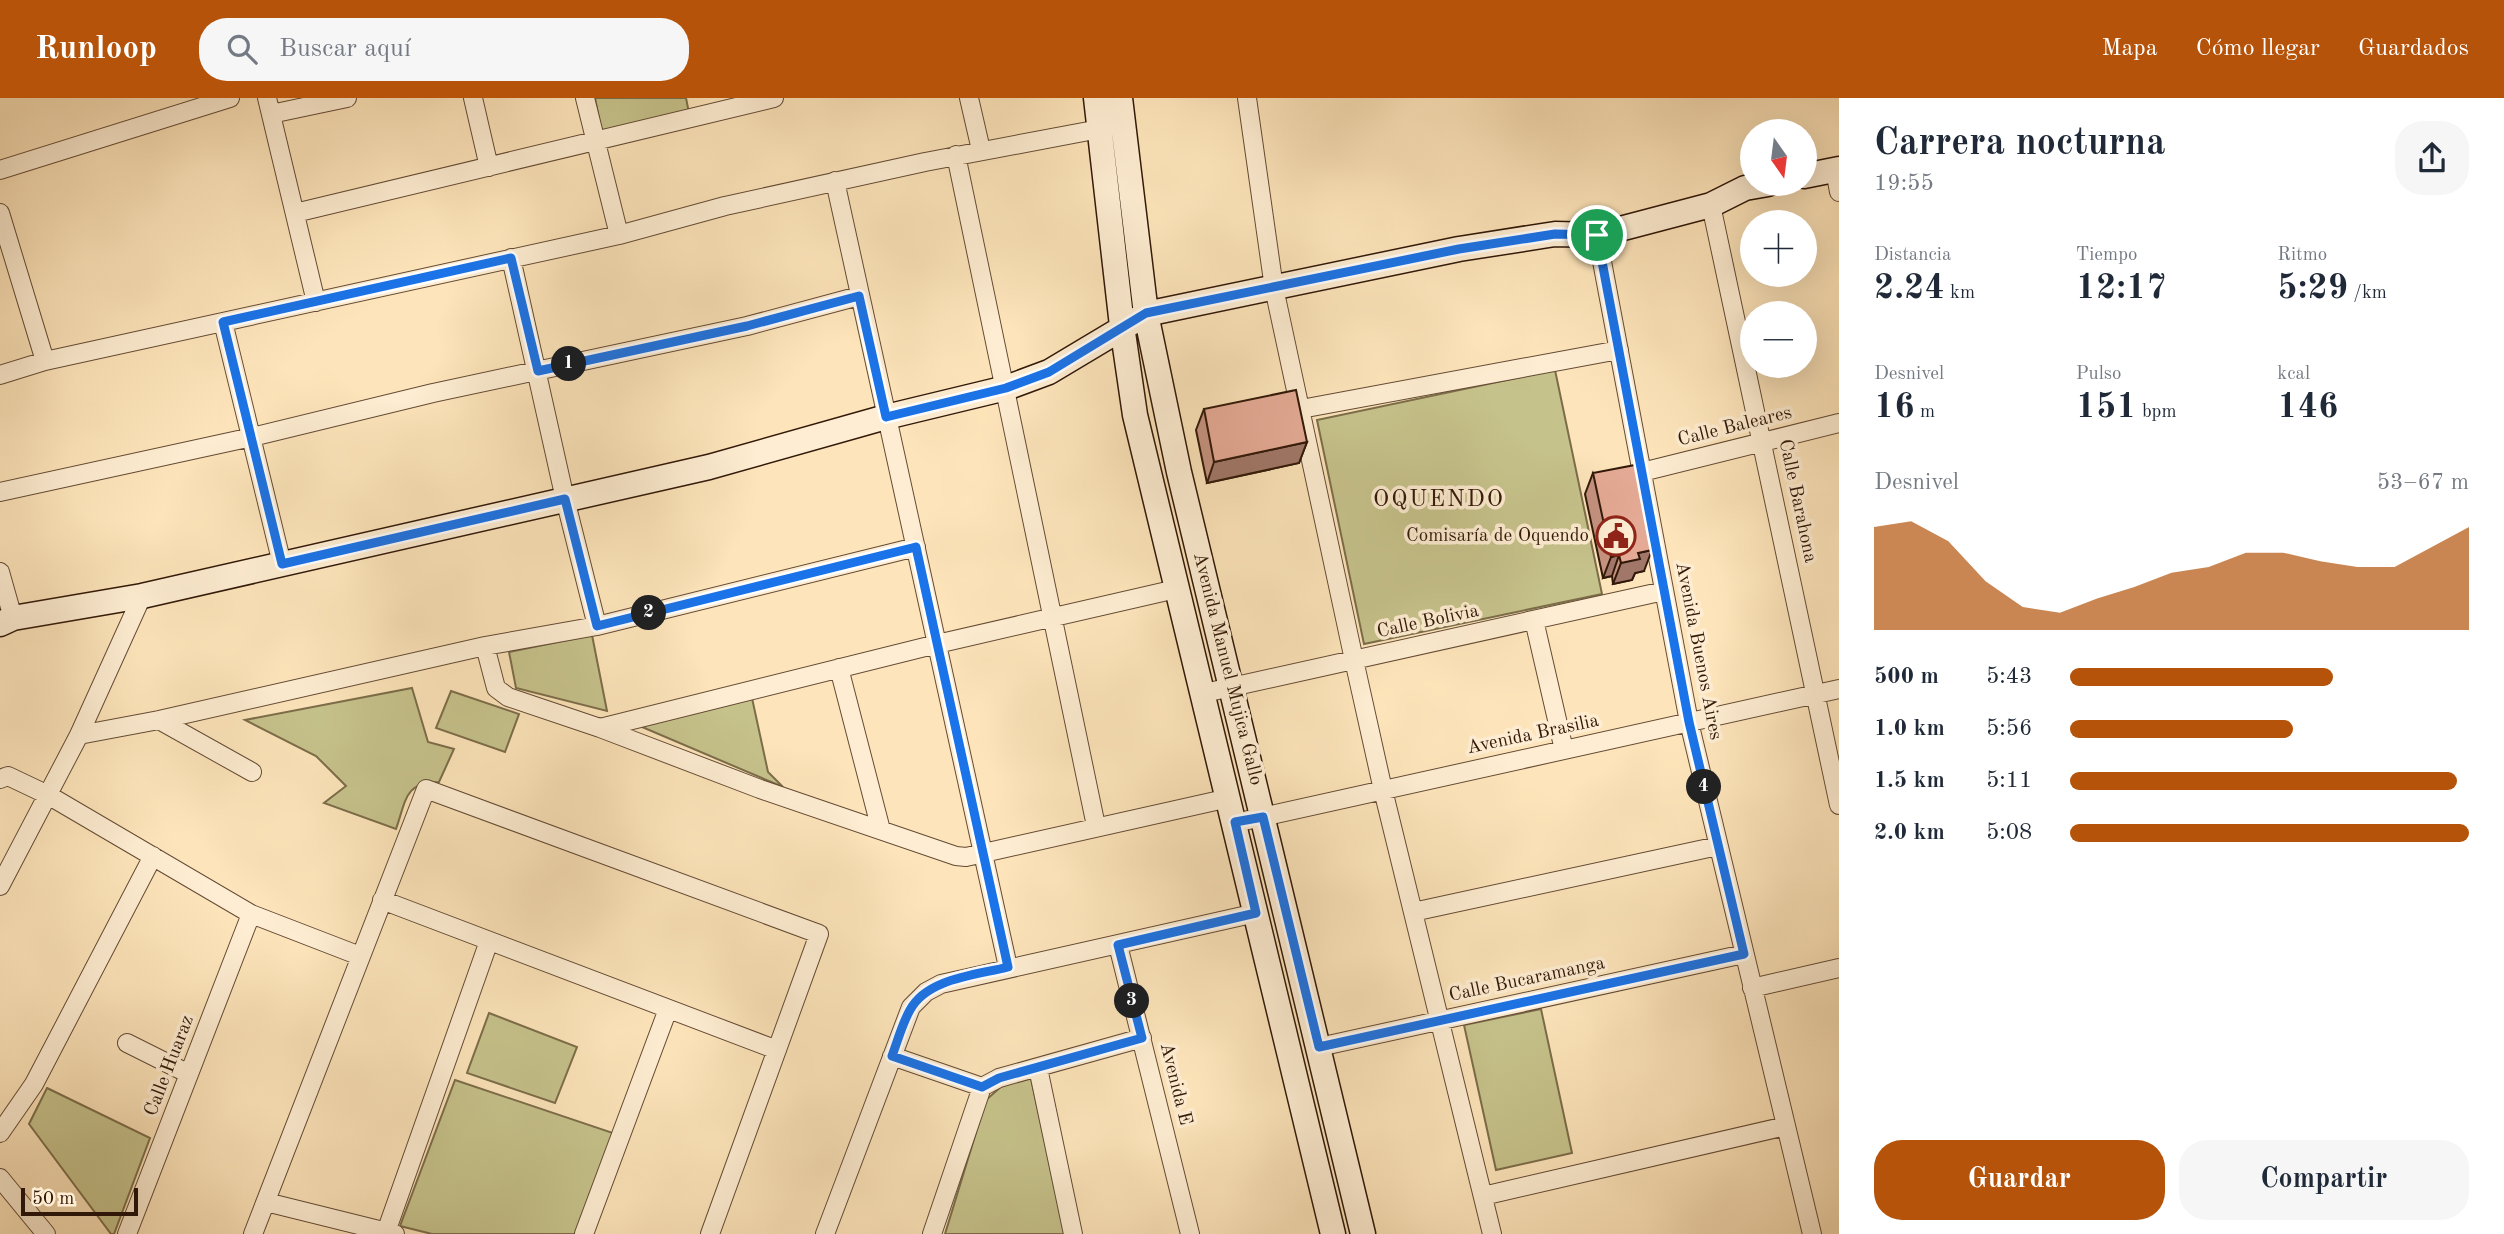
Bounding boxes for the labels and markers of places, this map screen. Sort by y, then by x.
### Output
pin [1567,205,1627,265]
pin: 1 [552,346,586,382]
public building icon: Comisaría de Oquendo [1595,515,1637,557]
place label: Comisaría de Oquendo [1406,527,1589,546]
pin: 2 [632,596,666,630]
pin: 4 [1686,770,1722,804]
pin: 3 [1114,984,1150,1018]

